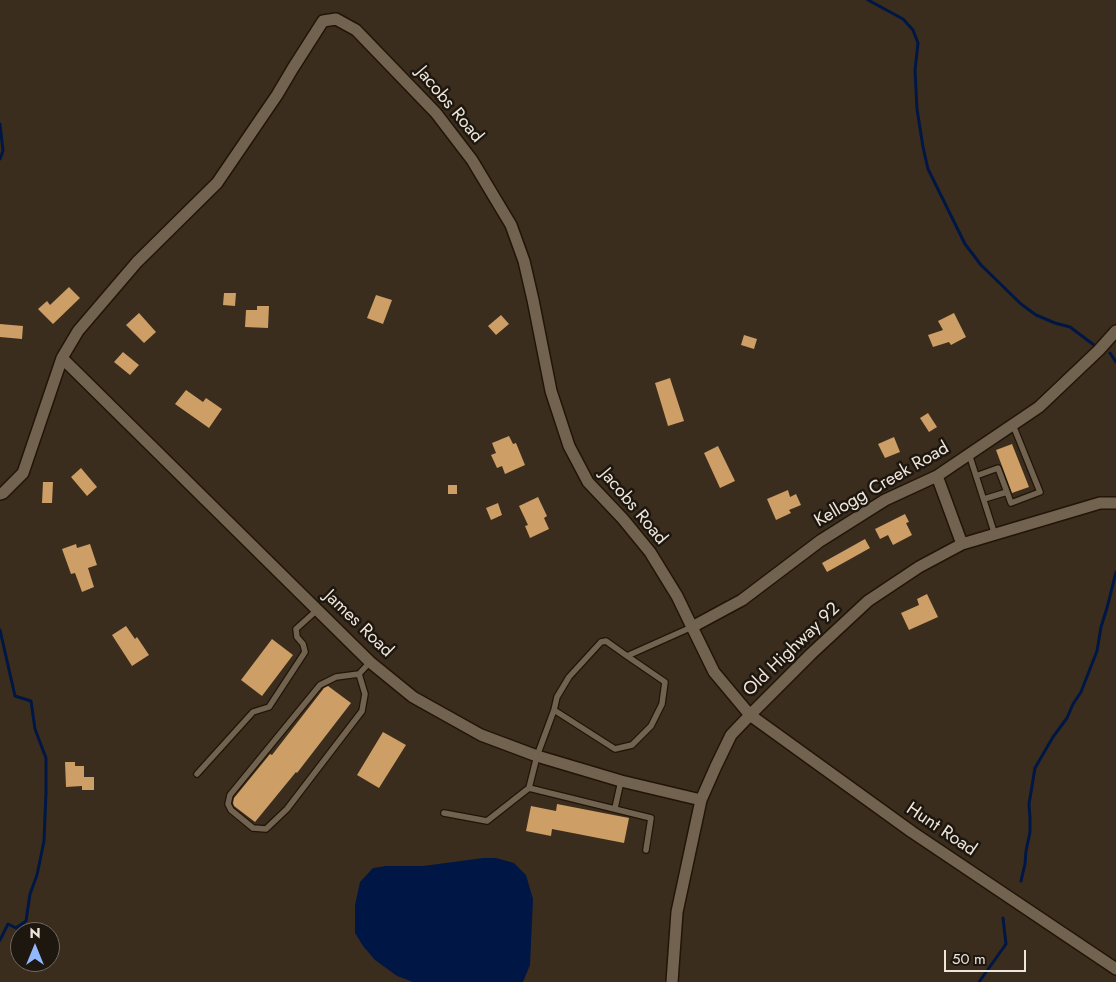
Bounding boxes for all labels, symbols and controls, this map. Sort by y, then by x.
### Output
street label: Jacobs Road [411,62,487,148]
street label: Kellogg Creek Road [811,438,953,532]
street label: Jacobs Road [595,464,671,550]
street label: James Road [319,586,397,662]
street label: Old Highway 92 [739,598,845,702]
street label: Hunt Road [902,799,980,861]
north arrow [10,922,60,972]
text: N [29,923,41,943]
scale bar [946,940,1028,972]
text: 50 m [952,948,986,970]

